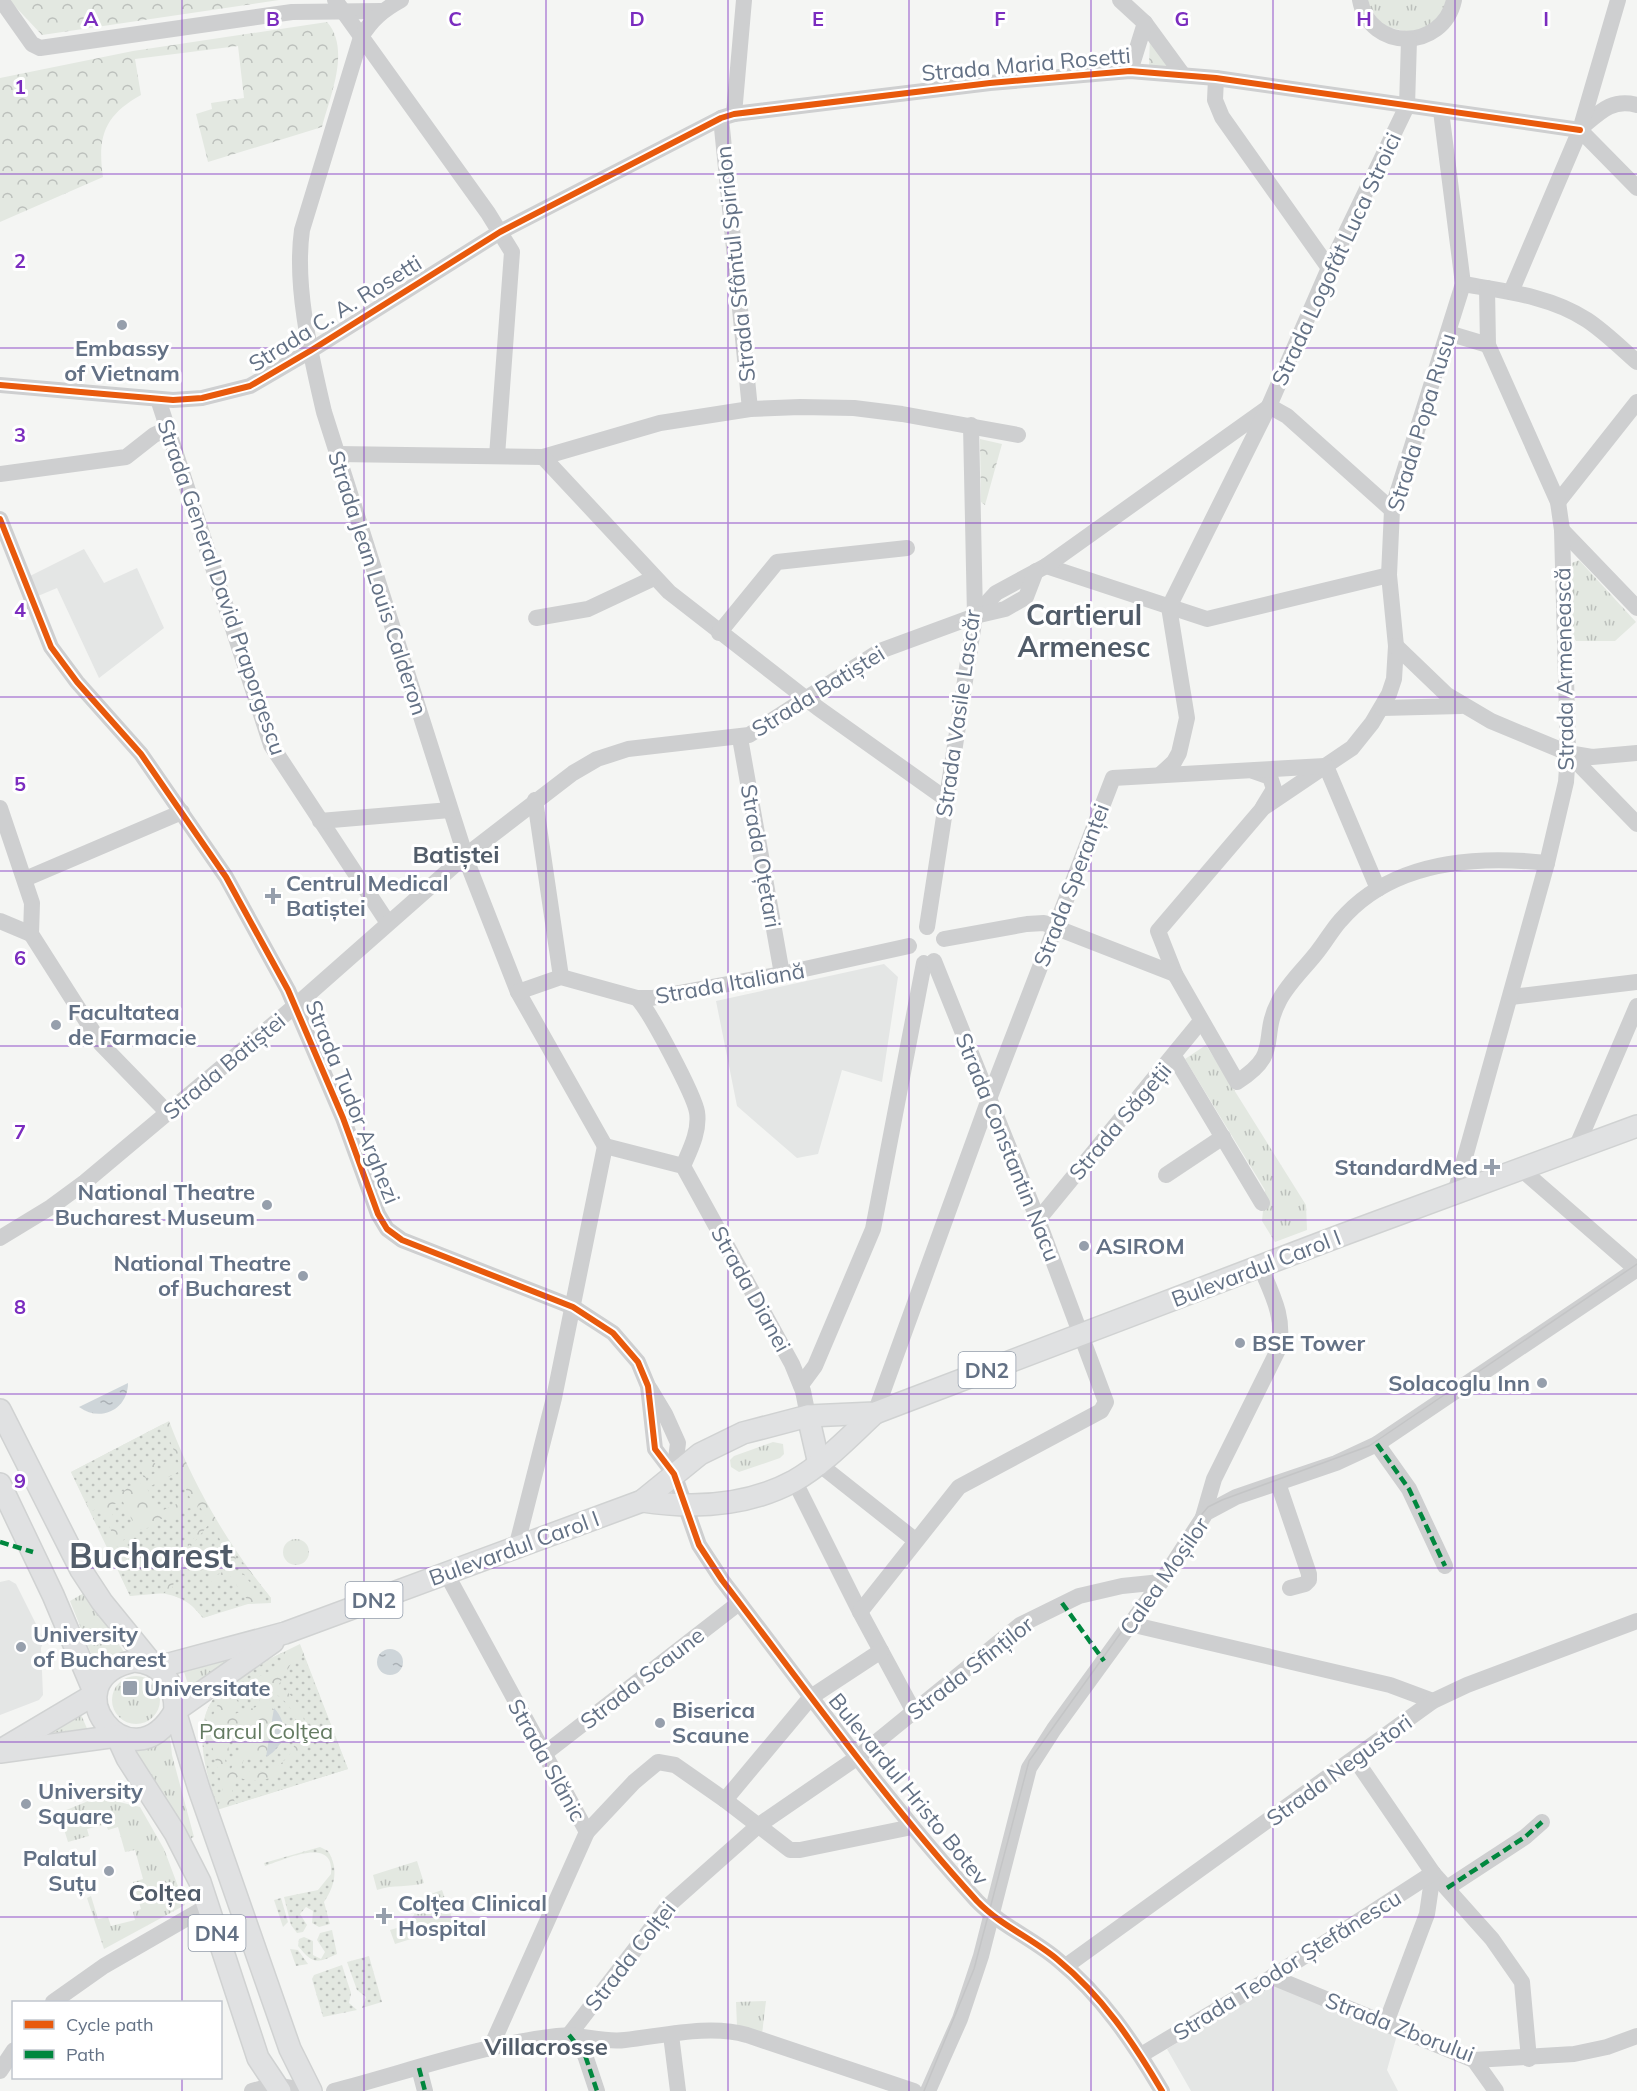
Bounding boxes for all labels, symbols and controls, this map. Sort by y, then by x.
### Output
text: A [84,6,99,31]
text: B [266,6,280,31]
text: C [448,6,462,31]
text: D [629,6,645,31]
text: E [812,6,824,31]
text: F [994,6,1006,31]
text: G [1175,6,1189,31]
text: H [1356,6,1372,31]
text: I [1543,6,1549,31]
street label: Strada Maria Rosetti [920,41,1132,87]
text: 1 [14,74,26,99]
street label: Strada Logofăt Luca Stroici [1265,128,1407,390]
street label: Strada Sfântul Spiridon [709,145,761,383]
text: 2 [14,248,26,273]
street label: Strada C. A. Rosetti [243,248,427,378]
marker: Embassy of Vietnam [115,318,129,332]
street label: Strada Popa Rusu [1381,330,1461,514]
place label: Embassy of Vietnam [64,334,180,387]
street label: Strada General David Praporgescu [151,415,293,759]
text: 3 [14,422,26,447]
street label: Strada Jean Louis Calderon [322,447,434,719]
street label: Strada Armenească [1548,567,1580,771]
text: 4 [14,597,26,622]
district label: Cartierul Armenesc [1018,597,1150,664]
street label: Strada Vasile Lascăr [930,607,986,819]
street label: Strada Batiștei [746,639,890,743]
text: 5 [14,771,26,796]
street label: Strada Oțetari [735,782,787,930]
street label: Strada Speranței [1027,800,1115,970]
district label: Batiștei [412,839,500,870]
place label: Centrul Medical Batiștei [286,869,448,922]
marker: Centrul Medical Batiștei [264,887,282,905]
text: 6 [14,945,26,970]
street label: Strada Italiană [653,956,807,1010]
street label: Strada Tudor Arghezi [299,996,407,1208]
place label: Facultatea de Farmacie [68,998,196,1051]
street label: Strada Batiștei [157,1007,291,1125]
marker: Facultatea de Farmacie [49,1018,63,1032]
street label: Strada Constantin Nacu [949,1029,1067,1265]
street label: Strada Săgeții [1063,1057,1177,1185]
text: 7 [14,1119,26,1144]
place label: StandardMed [1334,1153,1478,1181]
marker: StandardMed [1483,1158,1501,1176]
place label: National Theatre Bucharest Museum [55,1178,255,1231]
marker: National Theatre Bucharest Museum [260,1198,274,1212]
street label: Strada Dianei [705,1221,797,1357]
street label: Bulevardul Carol I [1167,1223,1345,1313]
place label: ASIROM [1096,1232,1185,1260]
marker: ASIROM [1077,1239,1091,1253]
place label: National Theatre of Bucharest [114,1249,291,1302]
marker: National Theatre of Bucharest [296,1269,310,1283]
text: 8 [14,1294,26,1319]
place label: BSE Tower [1252,1329,1365,1357]
marker: BSE Tower [1233,1336,1247,1350]
road number: DN2 [958,1352,1016,1388]
place label: Solacoglu Inn [1388,1369,1530,1397]
marker: Solacoglu Inn [1535,1376,1549,1390]
text: 9 [14,1468,26,1493]
street label: Bulevardul Carol I [425,1504,603,1592]
street label: Calea Moșilor [1113,1512,1215,1640]
district label: Bucharest [69,1534,233,1577]
road number: DN2 [346,1582,403,1618]
street label: Strada Sfinților [901,1610,1039,1726]
place label: University of Bucharest [33,1620,166,1673]
street label: Strada Scaune [574,1621,710,1735]
marker: University of Bucharest [14,1640,28,1654]
place label: Universitate [144,1674,271,1702]
marker: Universitate [121,1679,139,1697]
street label: Bulevardul Hristo Botev [823,1687,995,1891]
street label: Strada Slănic [502,1694,592,1826]
place label: Biserica Scaune [672,1696,755,1749]
street label: Strada Negustori [1261,1708,1417,1832]
marker: Biserica Scaune [653,1716,667,1730]
park label: Parcul Colţea [199,1717,333,1745]
place label: University Square [38,1777,143,1830]
marker: University Square [19,1797,33,1811]
place label: Palatul Suțu [23,1844,97,1897]
marker: Palatul Suțu [102,1864,116,1878]
district label: Colțea [128,1877,202,1908]
street label: Strada Teodor Ștefănescu [1168,1883,1406,2047]
place label: Colțea Clinical Hospital [398,1889,547,1942]
street label: Strada Colței [578,1896,682,2016]
marker: Colțea Clinical Hospital [375,1907,393,1925]
road number: DN4 [188,1915,246,1951]
street label: Strada Zborului [1322,1986,1478,2068]
legend [12,2001,222,2079]
text: Cycle path [66,2013,153,2036]
district label: Villacrosse [483,2031,608,2061]
text: Path [66,2043,105,2066]

